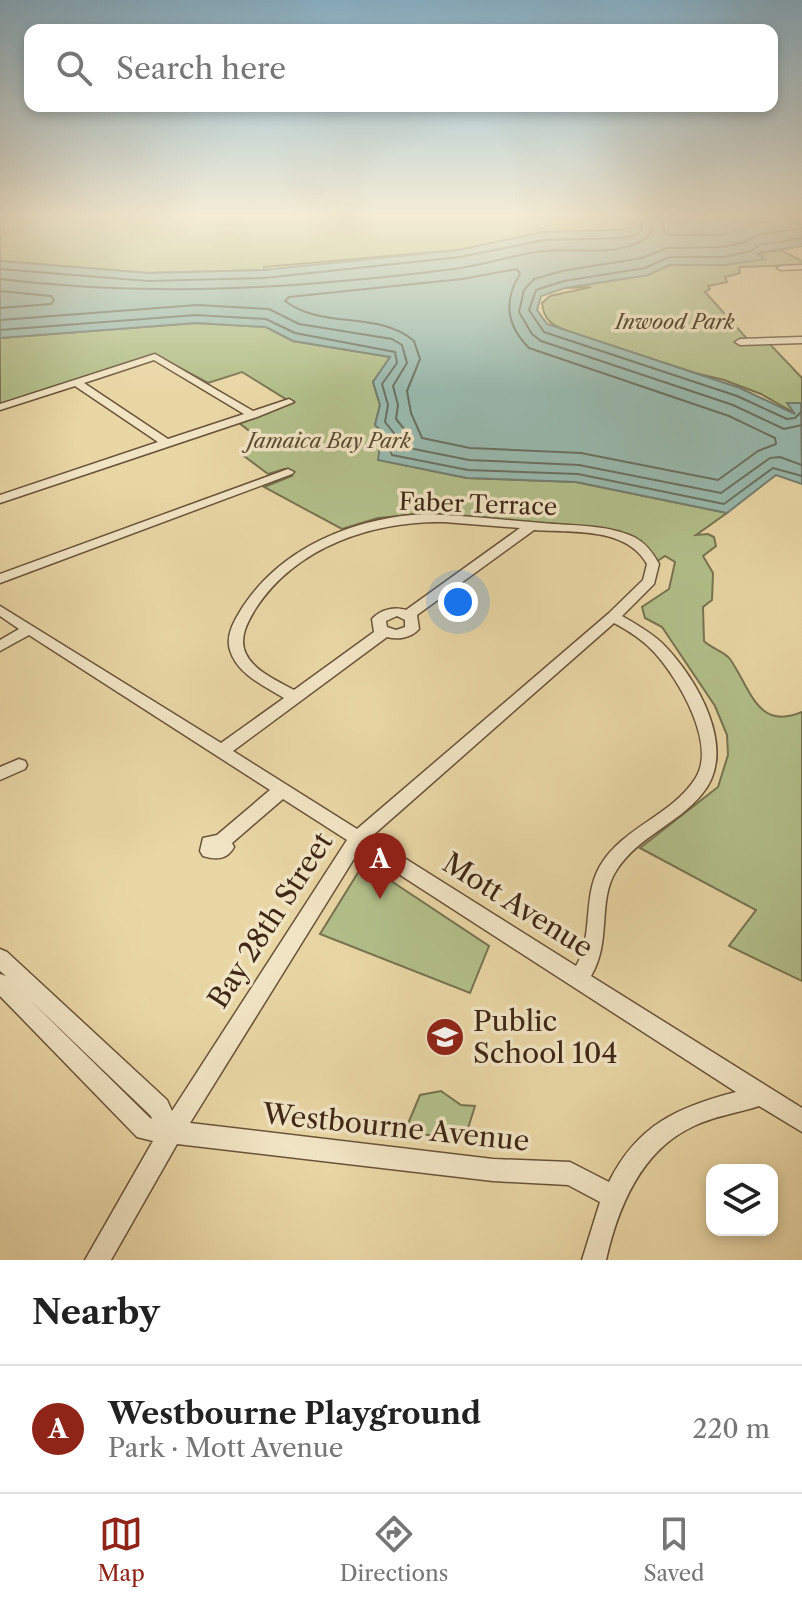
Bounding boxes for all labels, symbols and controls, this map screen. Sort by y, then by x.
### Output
search box [24,24,778,112]
icon: search [52,46,96,90]
text: Search here [116,50,286,87]
park label: Inwood Park [613,310,735,334]
park label: Jamaica Bay Park [241,429,412,453]
street label: Faber Terrace [398,487,558,521]
your location [438,582,478,622]
street label: Bay 28th Street [201,826,340,1014]
pin: A [354,833,406,899]
street label: Mott Avenue [437,845,599,965]
place label: Public School 104 [473,1004,618,1070]
school or university icon: Public School 104 [424,1016,466,1058]
street label: Westbourne Avenue [260,1096,531,1158]
map controls [706,1164,778,1236]
button: layers [706,1164,778,1236]
text: Nearby [32,1291,160,1333]
text: Westbourne Playground [108,1395,481,1432]
text: A [48,1413,68,1445]
text: 220 m [692,1413,770,1445]
text: Park · Mott Avenue [108,1432,343,1464]
tab: Map [97,1512,145,1587]
tab: Directions [340,1512,448,1587]
tab: Saved [643,1512,704,1587]

